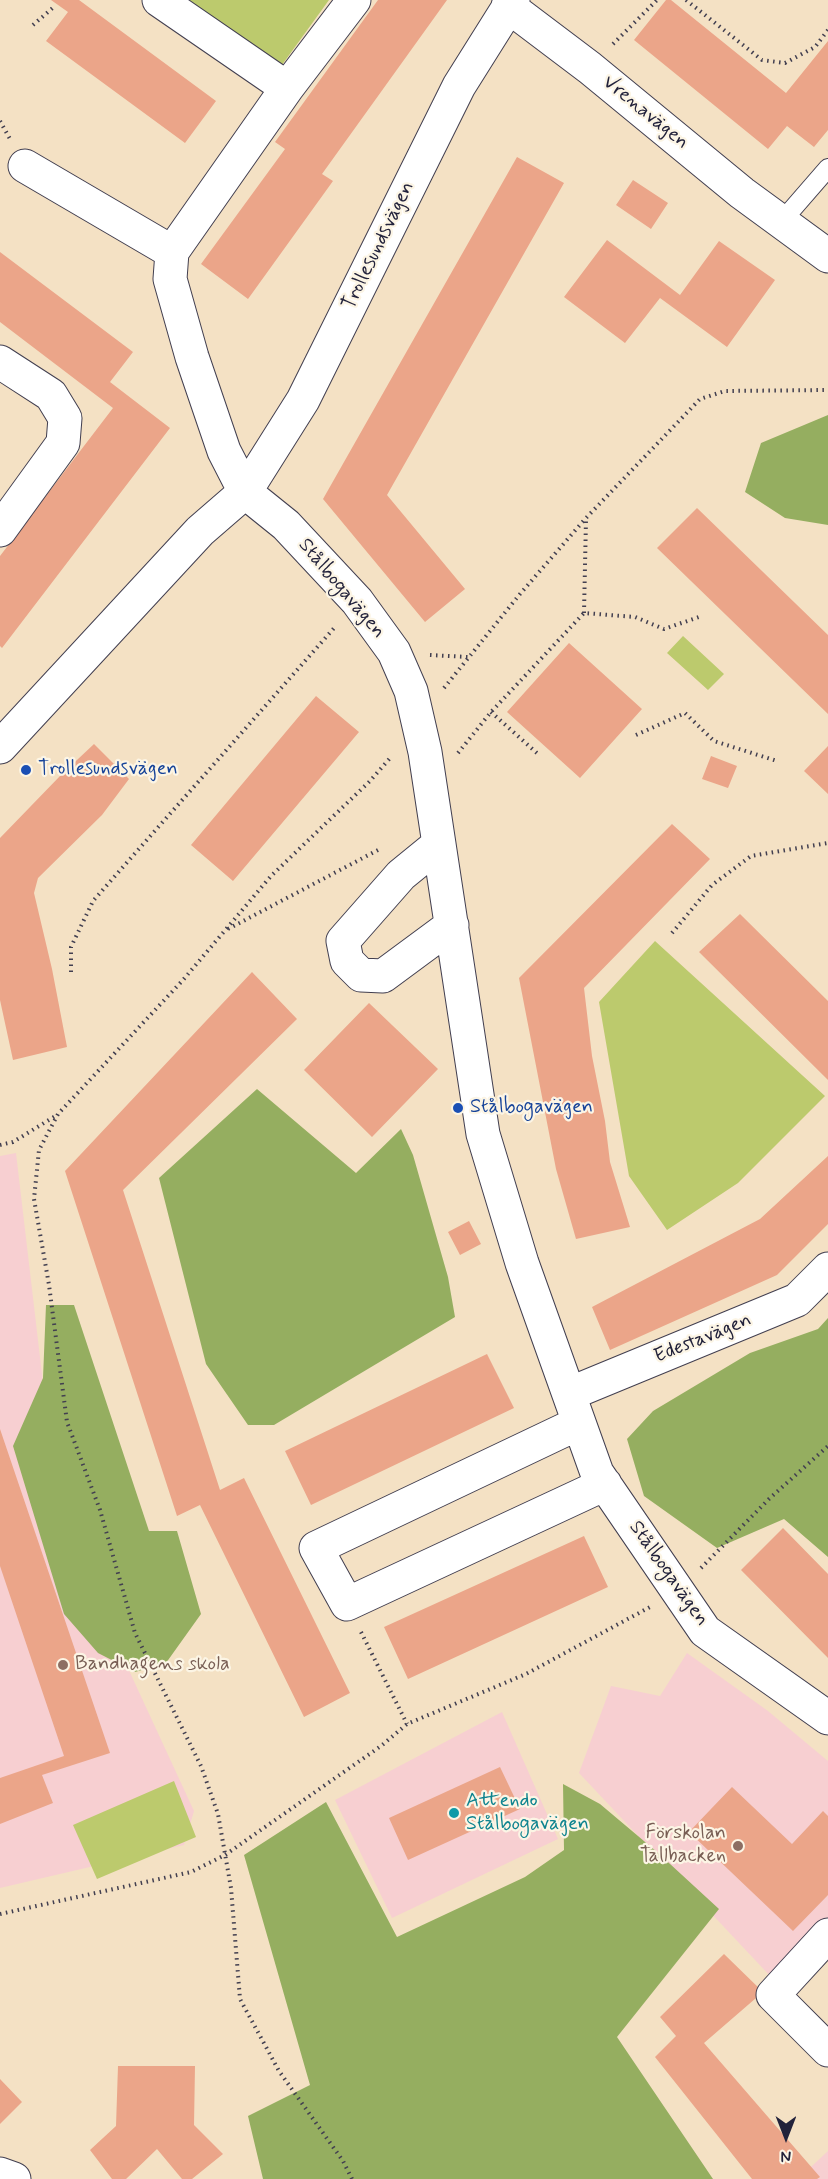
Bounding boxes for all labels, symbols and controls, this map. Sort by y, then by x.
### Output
street label: Vrenavägen [597,71,693,155]
street label: Trollesundsvägen [338,178,420,314]
street label: Stålbogavägen [292,534,390,644]
place label: Trollesundsvägen [38,758,178,782]
marker: Trollesundsvägen [19,763,33,777]
place label: Stålbogavägen [470,1096,593,1120]
marker: Stålbogavägen [451,1101,465,1115]
street label: Edestavägen [651,1309,755,1369]
street label: Stålbogavägen [623,1517,713,1631]
place label: Bandhagens skola [75,1653,230,1677]
marker: Bandhagens skola [56,1658,70,1672]
place label: Attendo Stålbogavägen [466,1790,589,1837]
marker: Attendo Stålbogavägen [447,1806,461,1820]
place label: Förskolan Tallbacken [640,1822,726,1869]
marker: Förskolan Tallbacken [731,1839,745,1853]
north arrow [756,2107,816,2167]
text: N [781,2145,791,2166]

